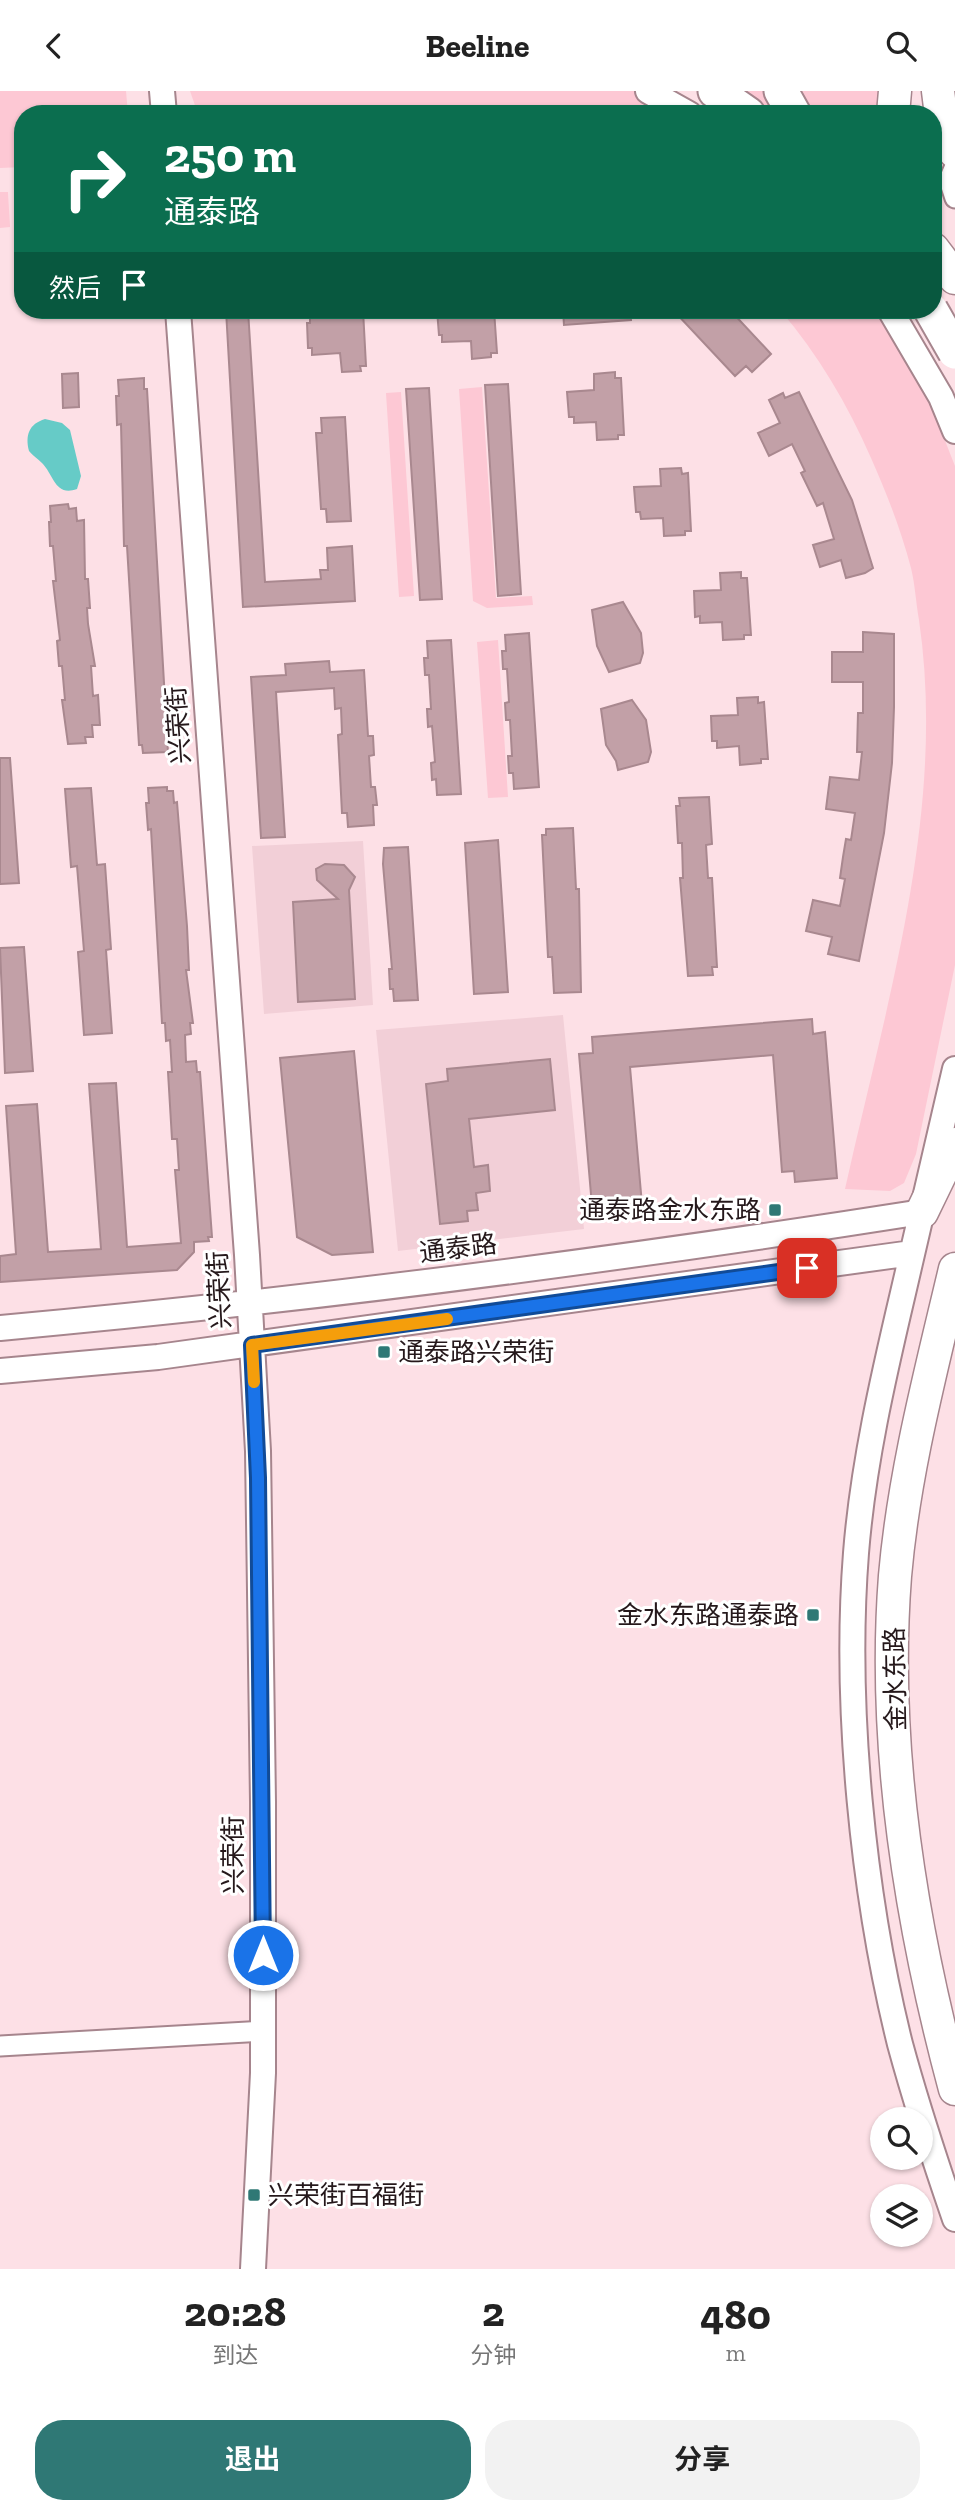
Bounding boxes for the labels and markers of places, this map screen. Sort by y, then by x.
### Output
place label: 通泰路金水东路 [579,1194,761,1226]
marker: 通泰路金水东路 [767,1202,783,1218]
pin [777,1238,837,1298]
place label: 通泰路兴荣街 [398,1336,554,1368]
marker: 通泰路兴荣街 [376,1344,392,1360]
place label: 金水东路通泰路 [617,1599,799,1631]
marker: 金水东路通泰路 [805,1607,821,1623]
place label: 兴荣街百福街 [268,2179,424,2211]
marker: 兴荣街百福街 [246,2187,262,2203]

